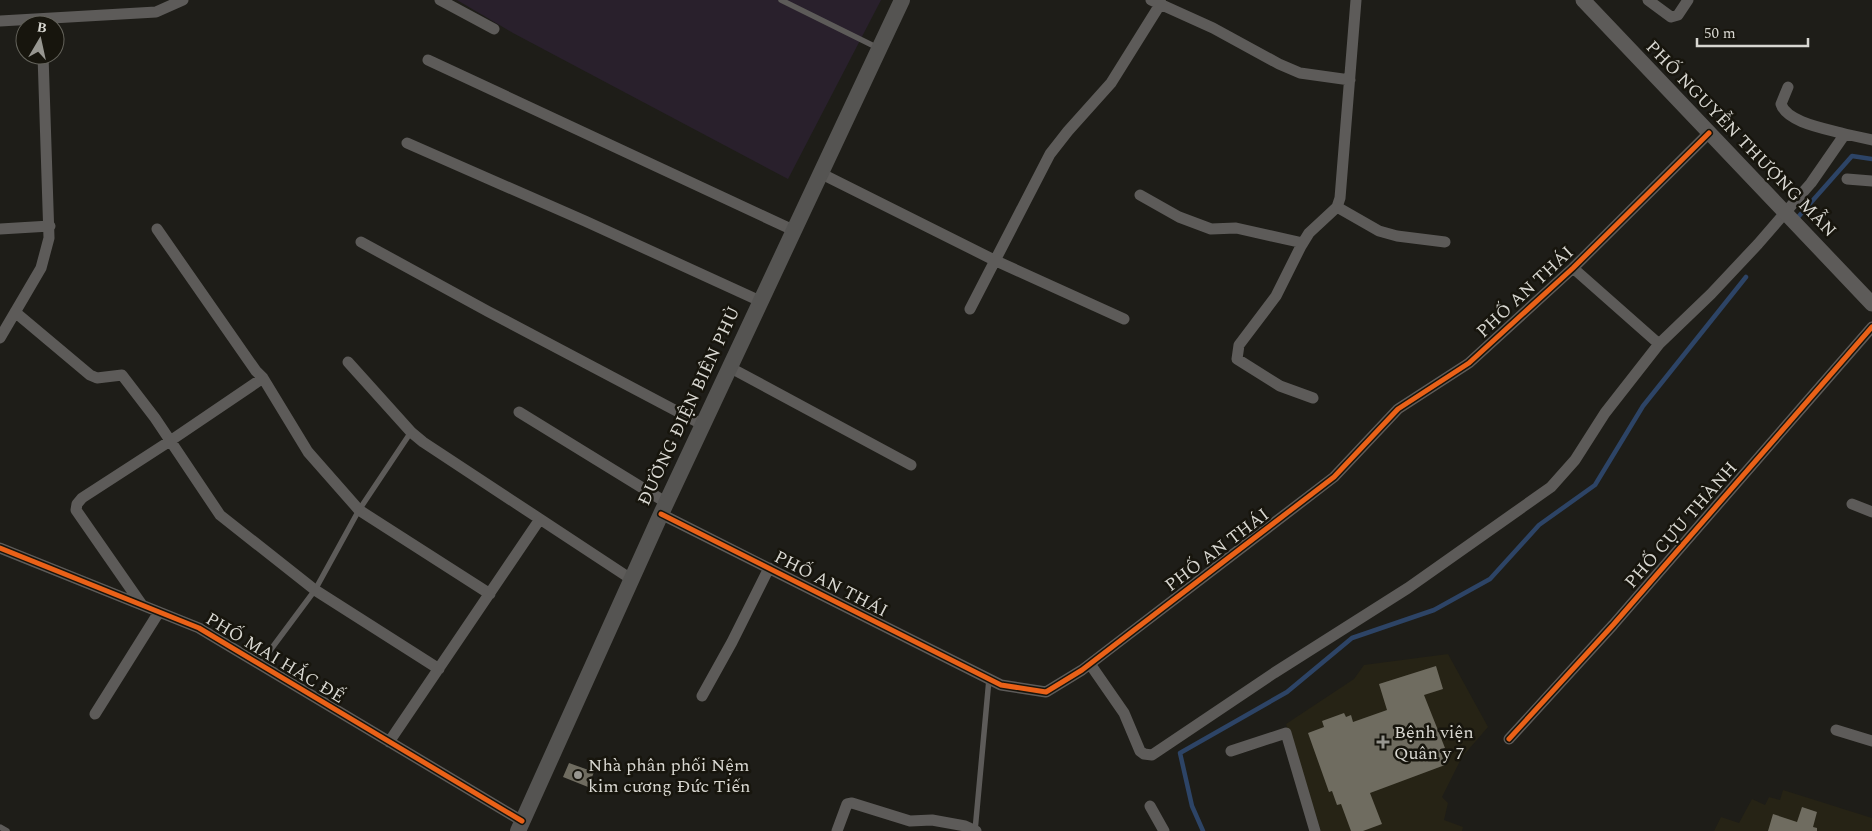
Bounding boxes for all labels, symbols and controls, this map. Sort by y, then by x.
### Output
north arrow [15,15,65,65]
scale bar [1697,15,1808,47]
text: B [35,17,49,39]
text: 50 m [1704,22,1736,45]
street label: PHỐ NGUYỄN THƯỢNG MẪN [1639,34,1843,244]
street label: PHỐ AN THÁI [1470,240,1580,344]
street label: ĐƯỜNG ĐIỆN BIÊN PHỦ [631,302,747,510]
street label: PHỐ CỰU THÀNH [1618,456,1744,594]
street label: PHỐ AN THÁI [1159,502,1275,598]
street label: PHỐ AN THÁI [769,544,893,624]
street label: PHỐ MAI HẮC ĐẾ [200,606,350,710]
place label: Bệnh viện Quân y 7 [1394,719,1474,767]
marker: Bệnh viện Quân y 7 [1376,735,1390,749]
place label: Nhà phân phối Nệm kim cương Đức Tiến [588,752,751,800]
marker: Nhà phân phối Nệm kim cương Đức Tiến [572,769,584,781]

